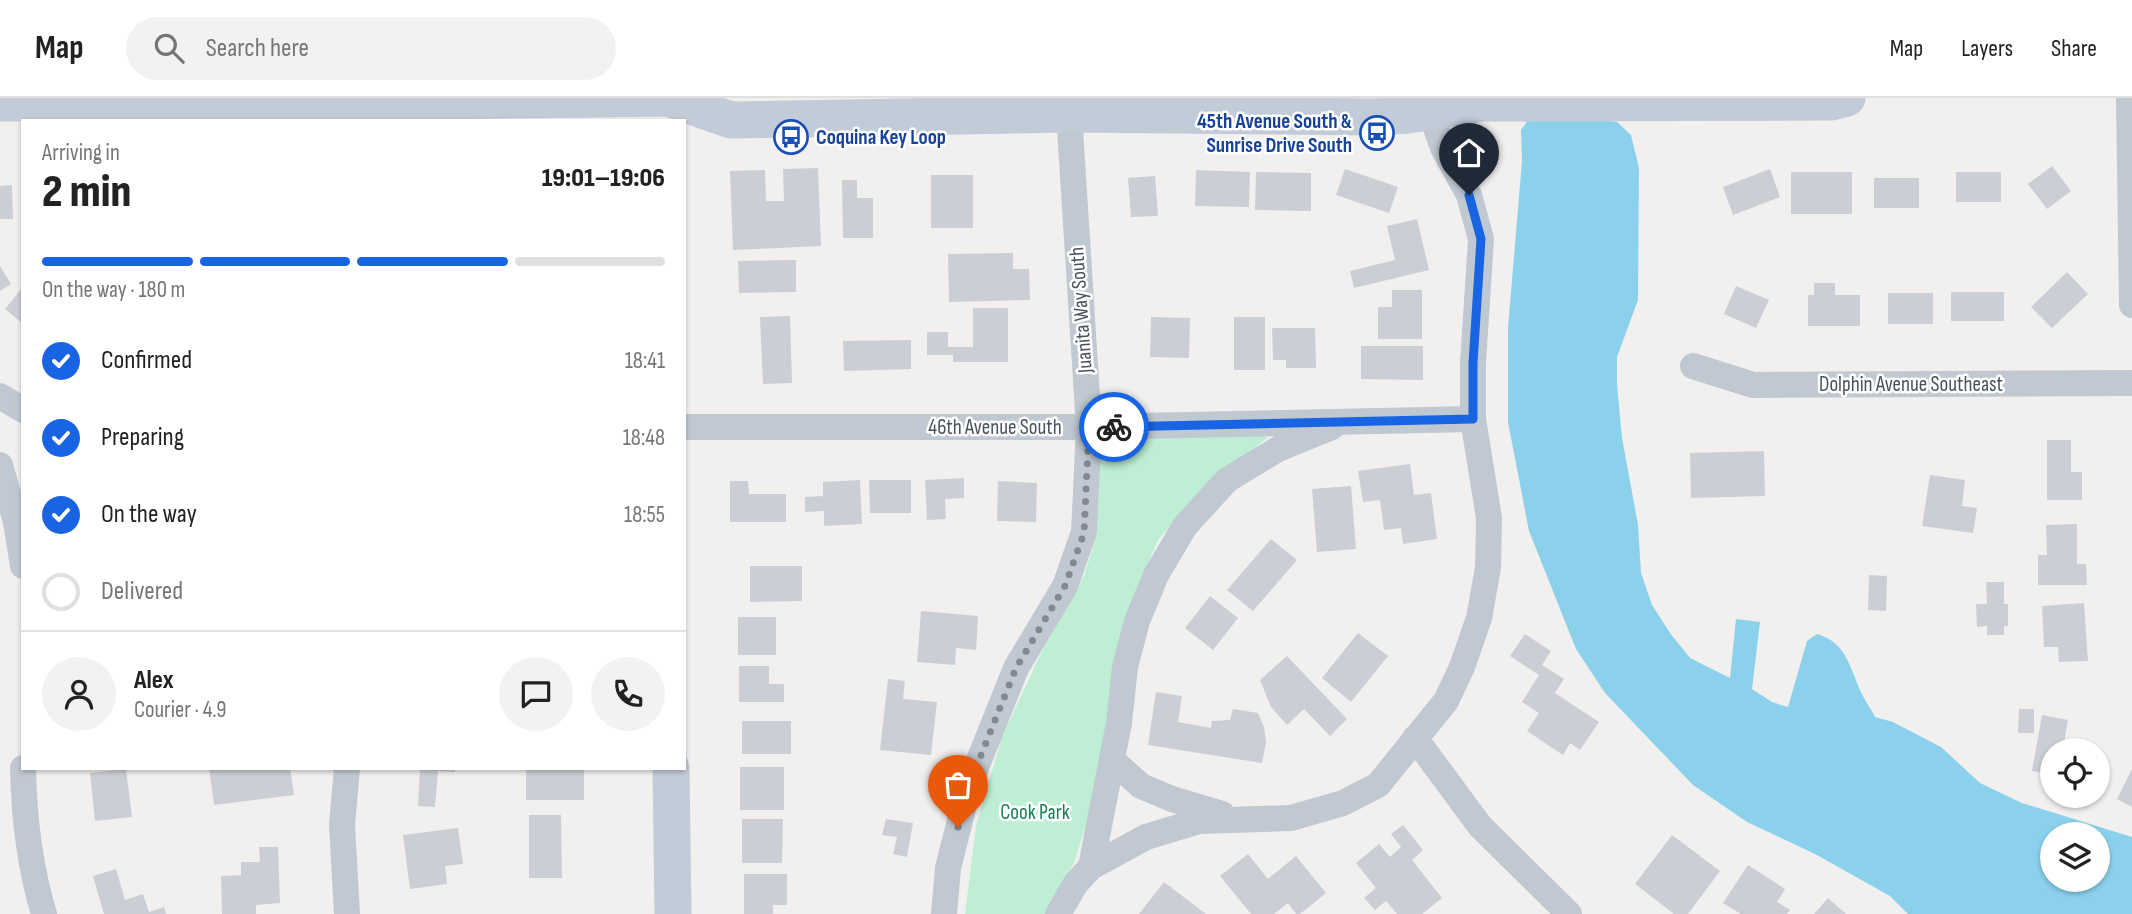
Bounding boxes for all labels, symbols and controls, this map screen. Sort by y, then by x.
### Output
search box [126,17,616,80]
text: Map [35,28,84,68]
icon: search [150,29,188,67]
text: Search here [206,33,309,64]
text: Map [1890,34,1923,63]
text: Layers [1961,34,2013,63]
text: Share [2051,34,2097,63]
place label: 45th Avenue South & Sunrise Drive South [1197,109,1352,158]
bus stop icon: 45th Avenue South & Sunrise Drive South [1358,114,1396,152]
bus stop icon: Coquina Key Loop [772,118,810,156]
pin [1439,123,1499,195]
place label: Coquina Key Loop [816,125,946,150]
icon: home [1450,134,1488,172]
text: Arriving in [42,139,120,167]
text: 19:01–19:06 [542,163,665,194]
text: 2 min [42,165,131,220]
street label: Juanita Way South [1064,246,1098,375]
text: On the way · 180 m [42,276,185,304]
icon: check [42,342,80,380]
text: Confirmed [101,345,192,376]
text: 18:41 [625,347,665,375]
street label: Dolphin Avenue Southeast [1819,372,2003,397]
courier [1079,392,1149,462]
icon: bike [1095,408,1133,446]
street label: 46th Avenue South [928,415,1062,440]
icon: check [42,419,80,457]
text: Preparing [101,422,184,453]
text: 18:48 [623,424,665,452]
icon: check [42,496,80,534]
text: On the way [101,499,197,530]
text: 18:55 [624,501,665,529]
text: Delivered [101,576,183,607]
button: person [42,657,116,731]
button: chat [499,657,573,731]
button: phone [591,657,665,731]
text: Alex [134,665,174,696]
text: Courier · 4.9 [134,696,226,724]
map controls [2040,738,2110,892]
button: locate [2040,738,2110,808]
pin [928,755,988,827]
icon: bag [939,766,977,804]
park label: Cook Park [1000,800,1070,825]
button: layers [2040,822,2110,892]

